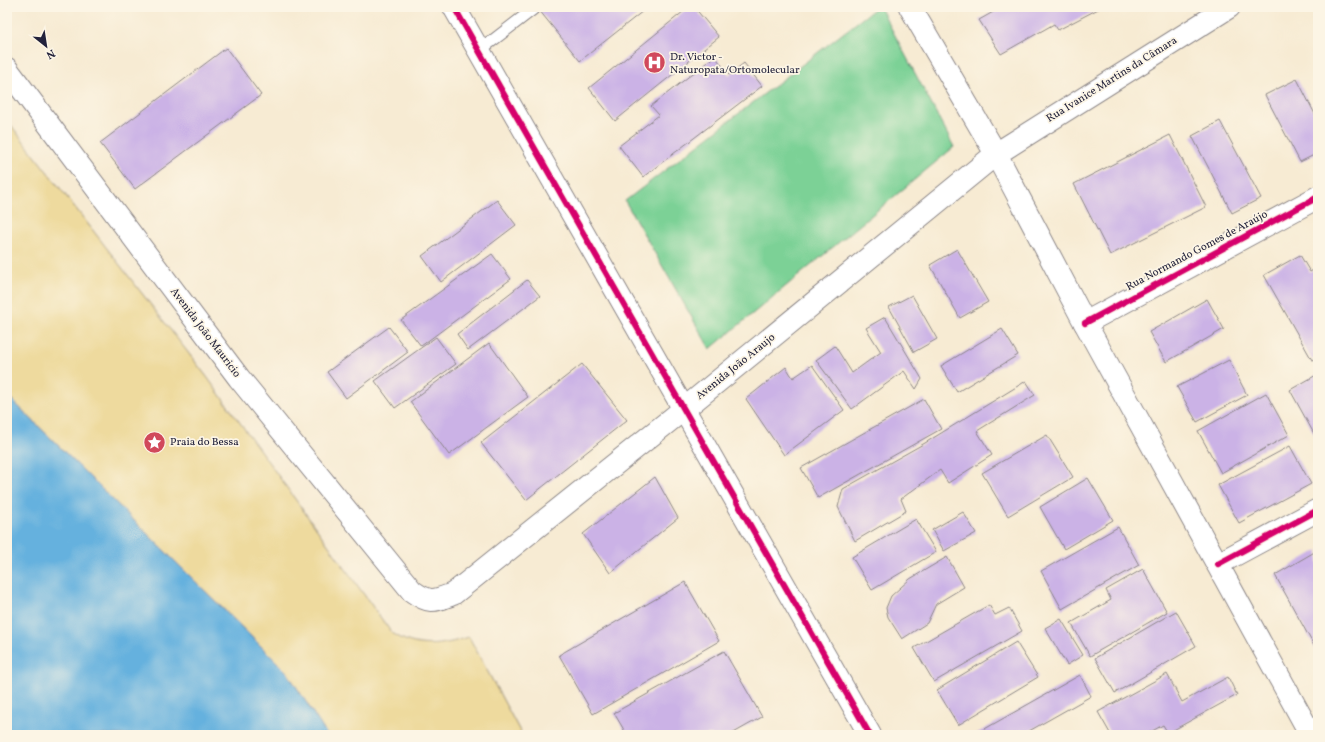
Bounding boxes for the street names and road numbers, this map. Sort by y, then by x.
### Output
street label: Rua Ivanice Martins da Câmara [1044,33,1181,127]
street label: Rua Normando Gomes de Araújo [1124,207,1271,295]
street label: Avenida João Mauricio [166,285,244,381]
street label: Avenida João Araujo [693,330,779,404]

